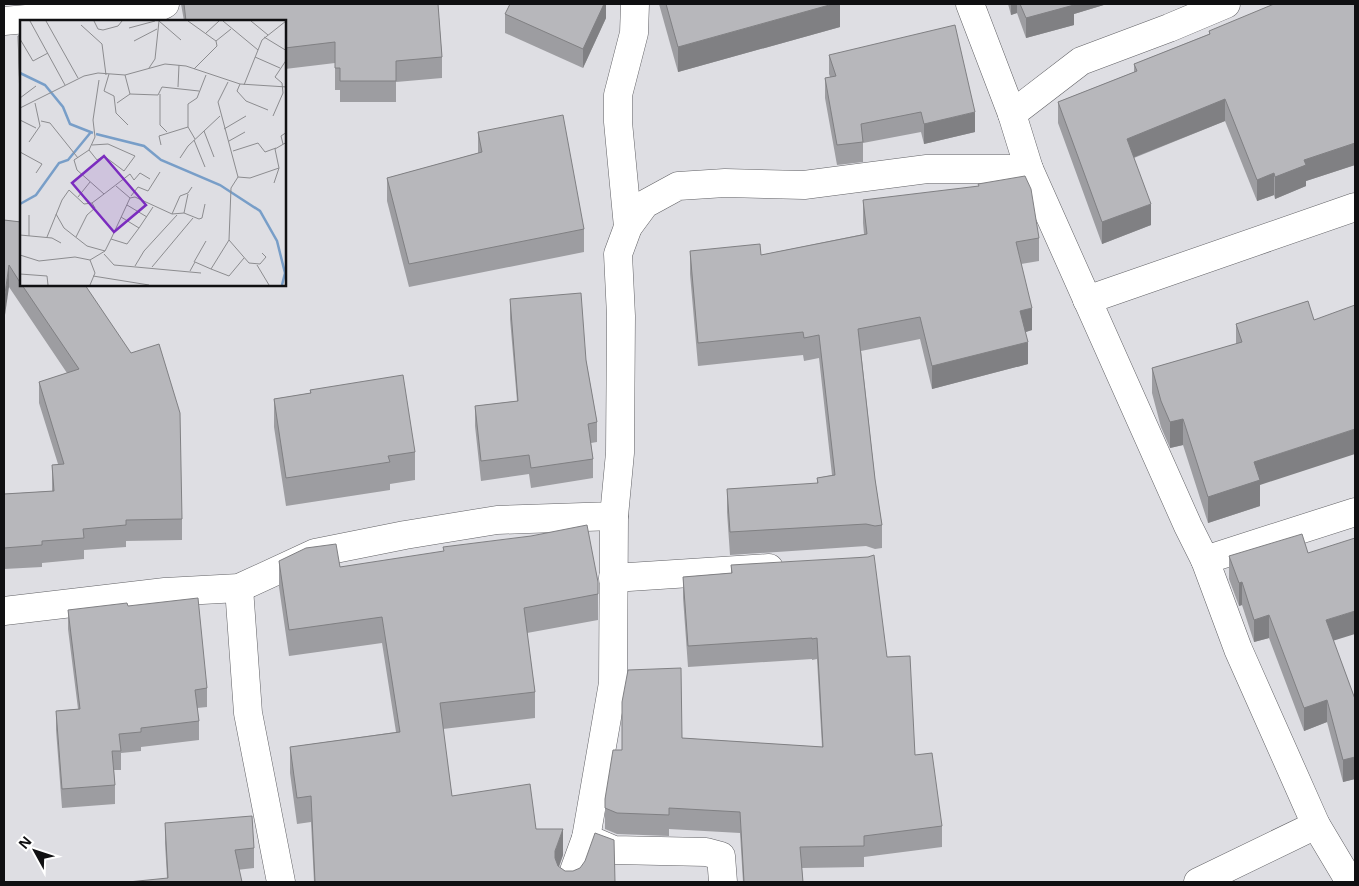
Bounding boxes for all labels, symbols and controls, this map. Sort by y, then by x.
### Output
inset map [20,20,286,286]
north arrow [10,826,60,876]
text: N [14,832,36,853]

